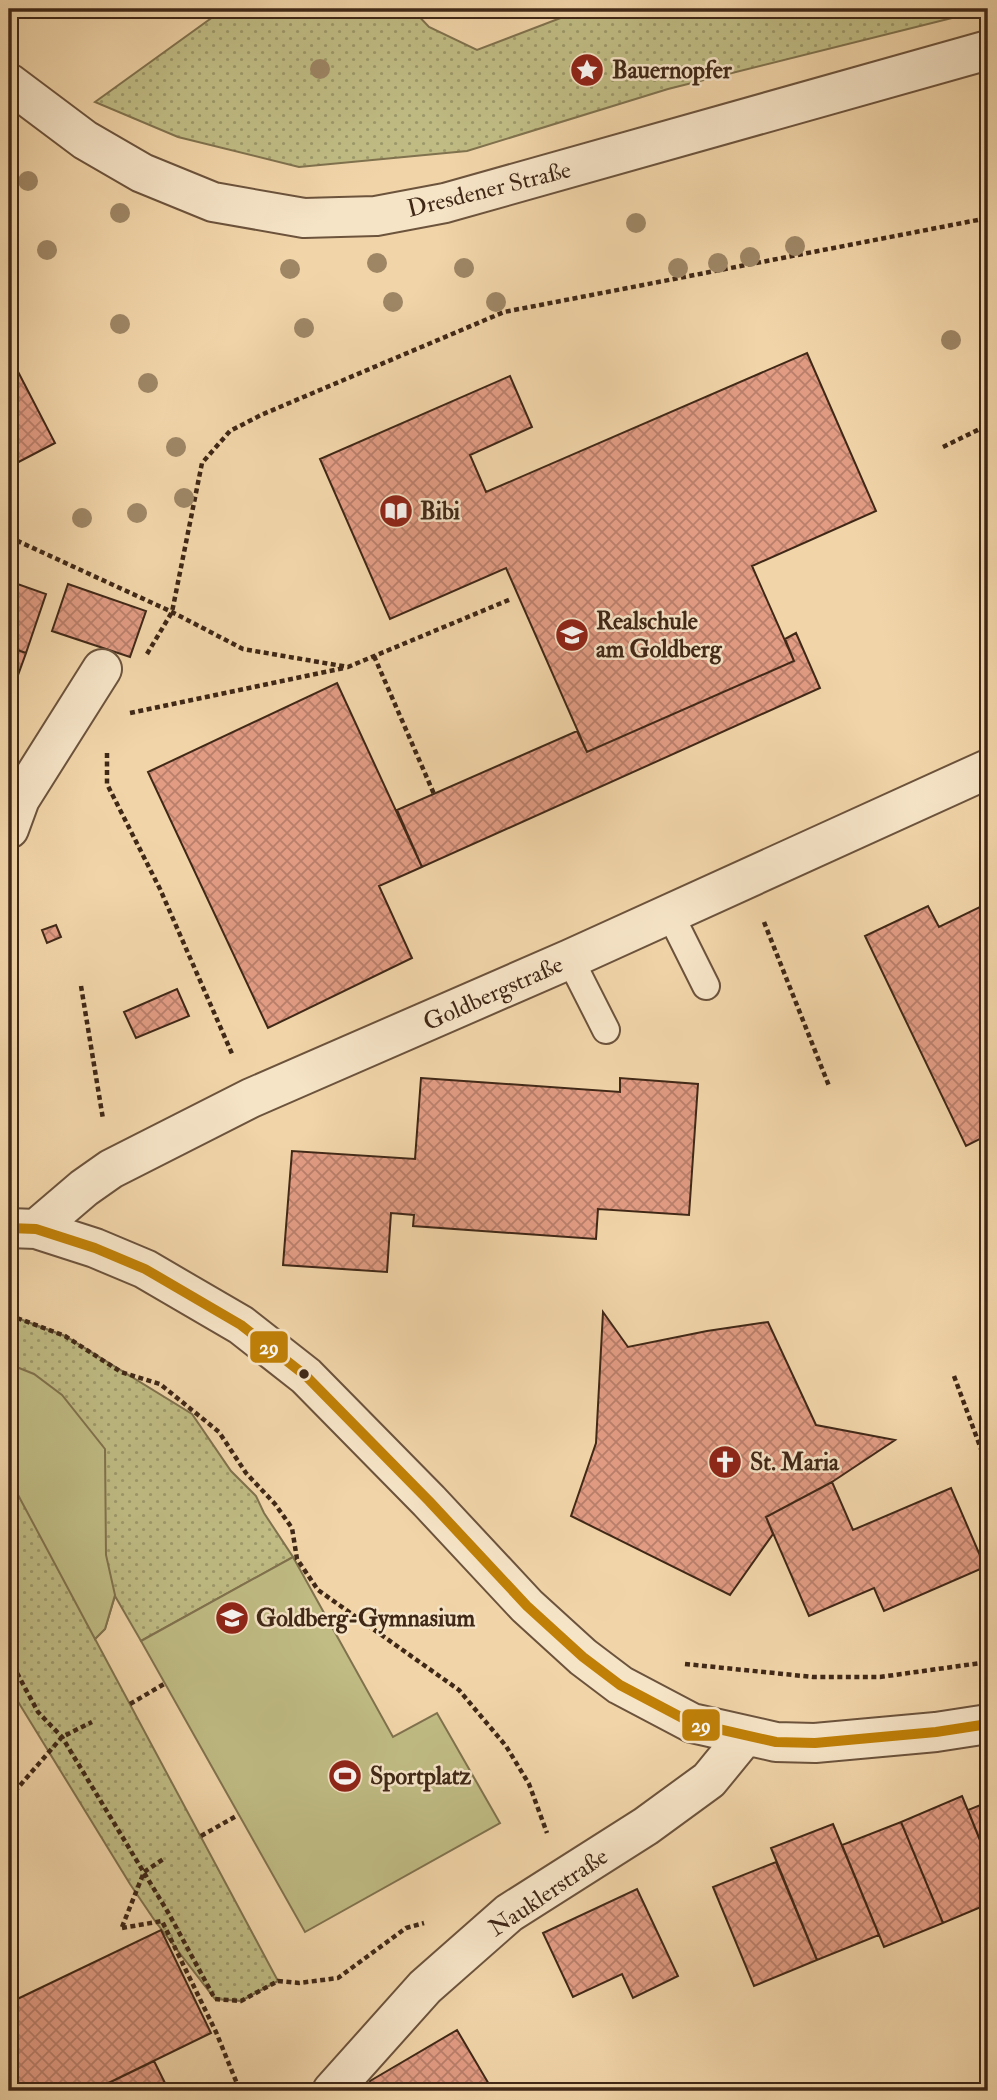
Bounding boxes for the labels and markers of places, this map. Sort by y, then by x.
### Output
place icon: Bauernopfer [568,51,606,89]
place label: Bauernopfer [612,55,733,86]
library icon: Bibi [377,492,415,530]
place label: Bibi [420,496,461,527]
place label: Realschule am Goldberg [596,606,723,665]
school or university icon: Realschule am Goldberg [553,616,591,654]
unlabelled marker [297,1367,311,1381]
church icon: St. Maria [706,1443,744,1481]
place label: St. Maria [750,1447,840,1478]
school or university icon: Goldberg-Gymnasium [213,1599,251,1637]
place label: Goldberg-Gymnasium [256,1603,476,1634]
sports icon: Sportplatz [326,1757,364,1795]
place label: Sportplatz [370,1761,472,1792]

